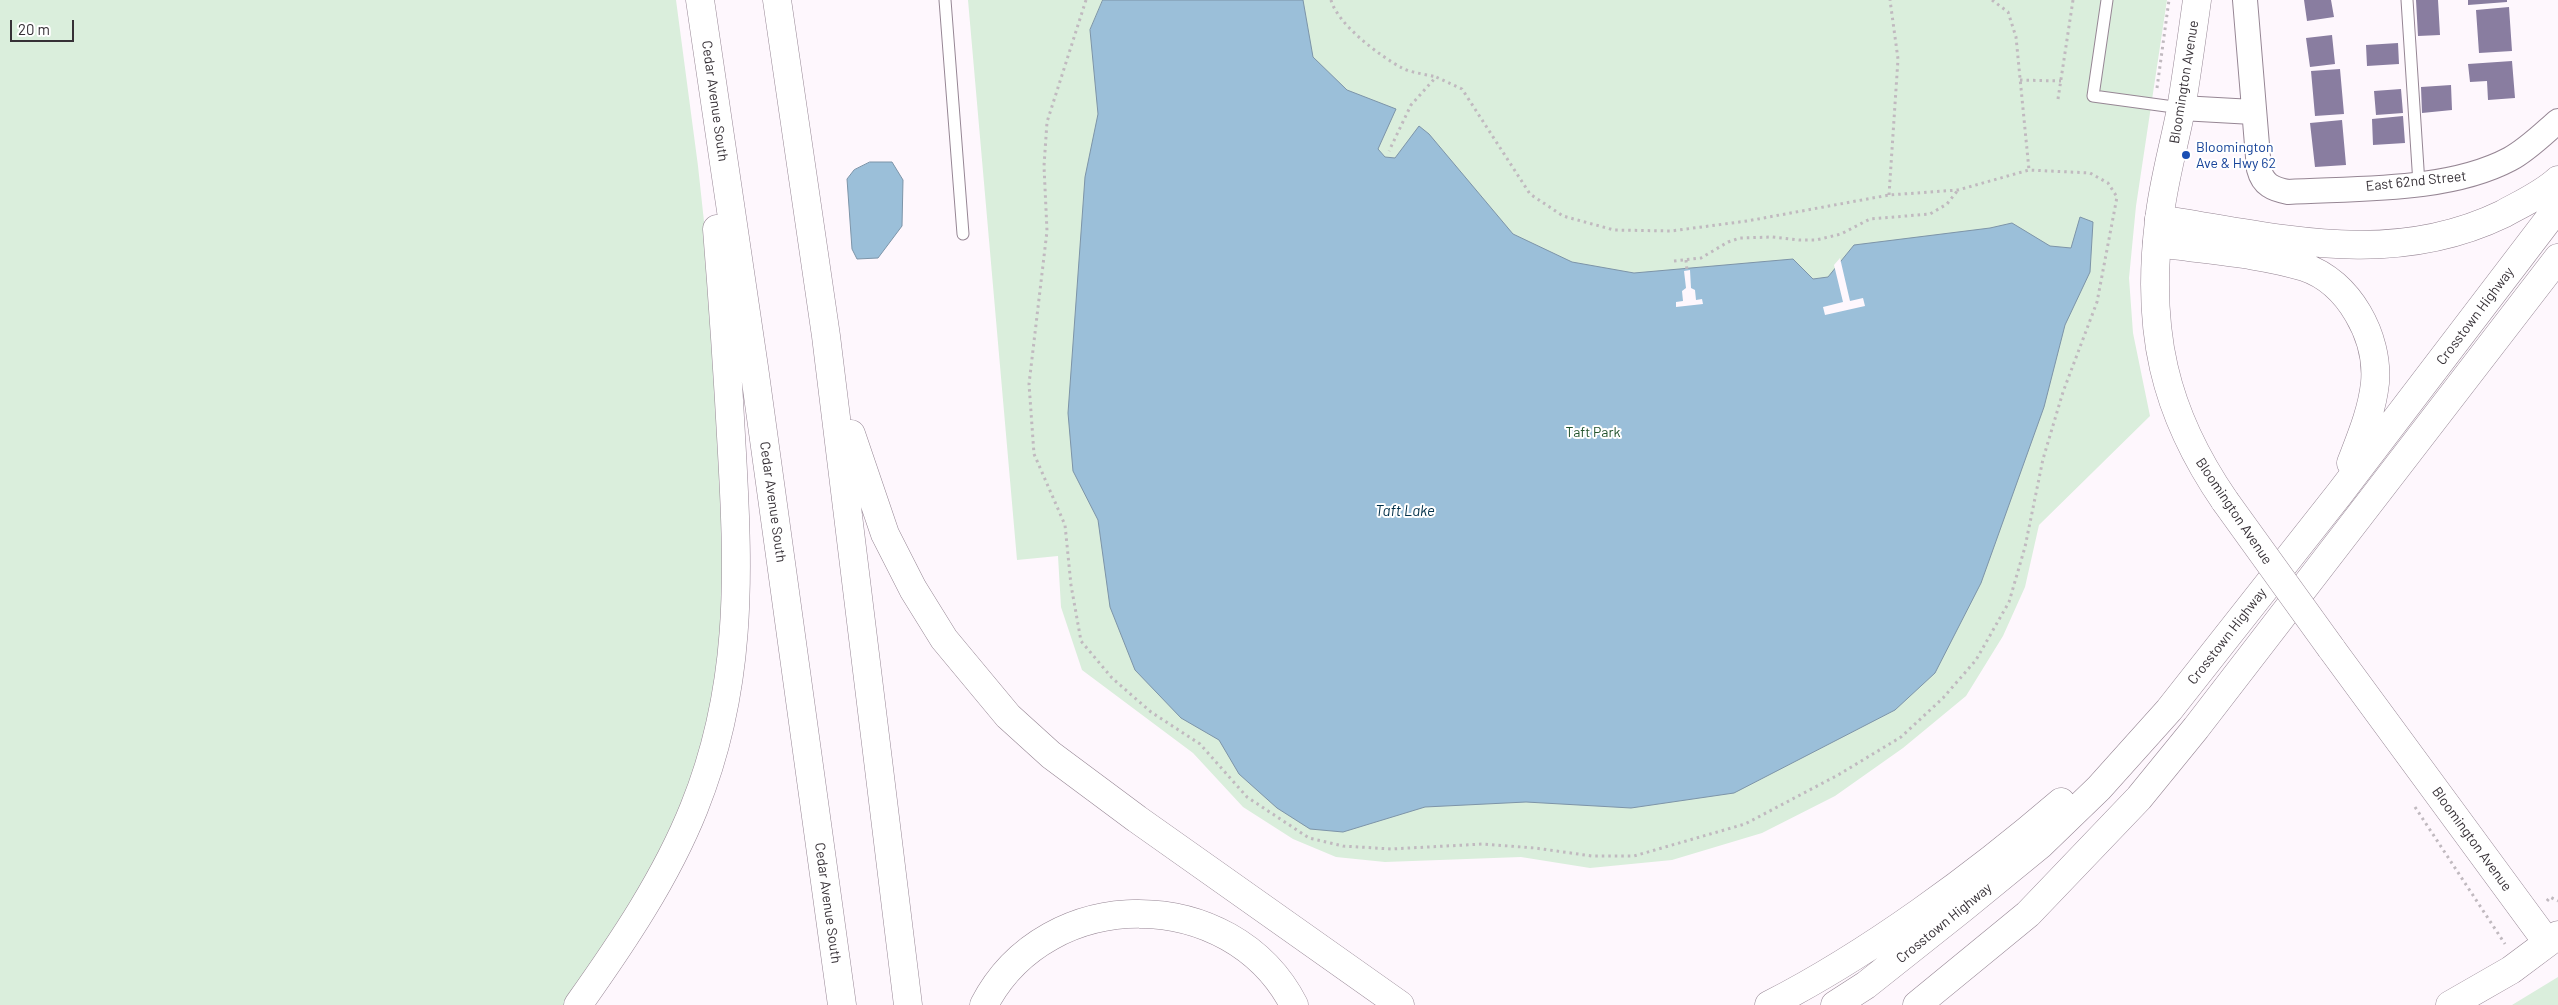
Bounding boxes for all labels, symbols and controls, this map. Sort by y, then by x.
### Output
scale bar [12,10,76,42]
street label: Bloomington Avenue [2166,19,2202,145]
text: 20 m [18,20,50,38]
street label: Cedar Avenue South [698,39,732,163]
place label: Bloomington Ave & Hwy 62 [2196,139,2276,172]
marker: Bloomington Ave & Hwy 62 [2180,149,2192,161]
street label: East 62nd Street [2365,167,2467,195]
street label: Crosstown Highway [2433,264,2517,368]
park label: Taft Park [1565,424,1621,440]
street label: Cedar Avenue South [756,440,790,564]
street label: Bloomington Avenue [2192,455,2276,567]
water label: Taft Lake [1375,502,1435,520]
street label: Crosstown Highway [2184,584,2270,688]
street label: Bloomington Avenue [2429,784,2515,894]
street label: Cedar Avenue South [811,841,845,965]
street label: Crosstown Highway [1893,879,1995,967]

